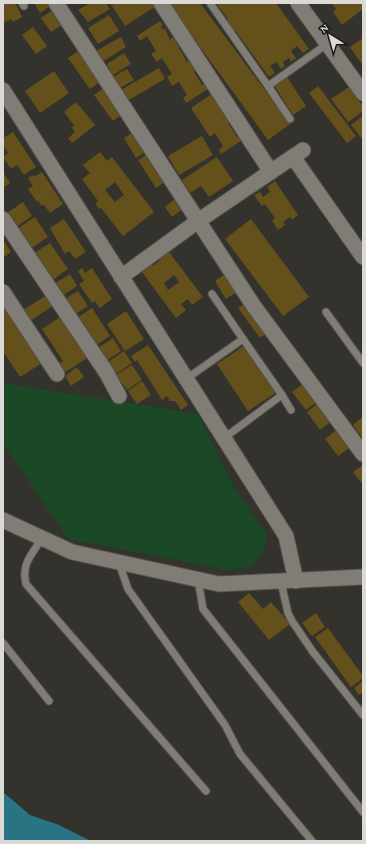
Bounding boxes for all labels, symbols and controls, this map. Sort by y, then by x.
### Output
north arrow [310,16,350,56]
text: N [317,21,331,35]

